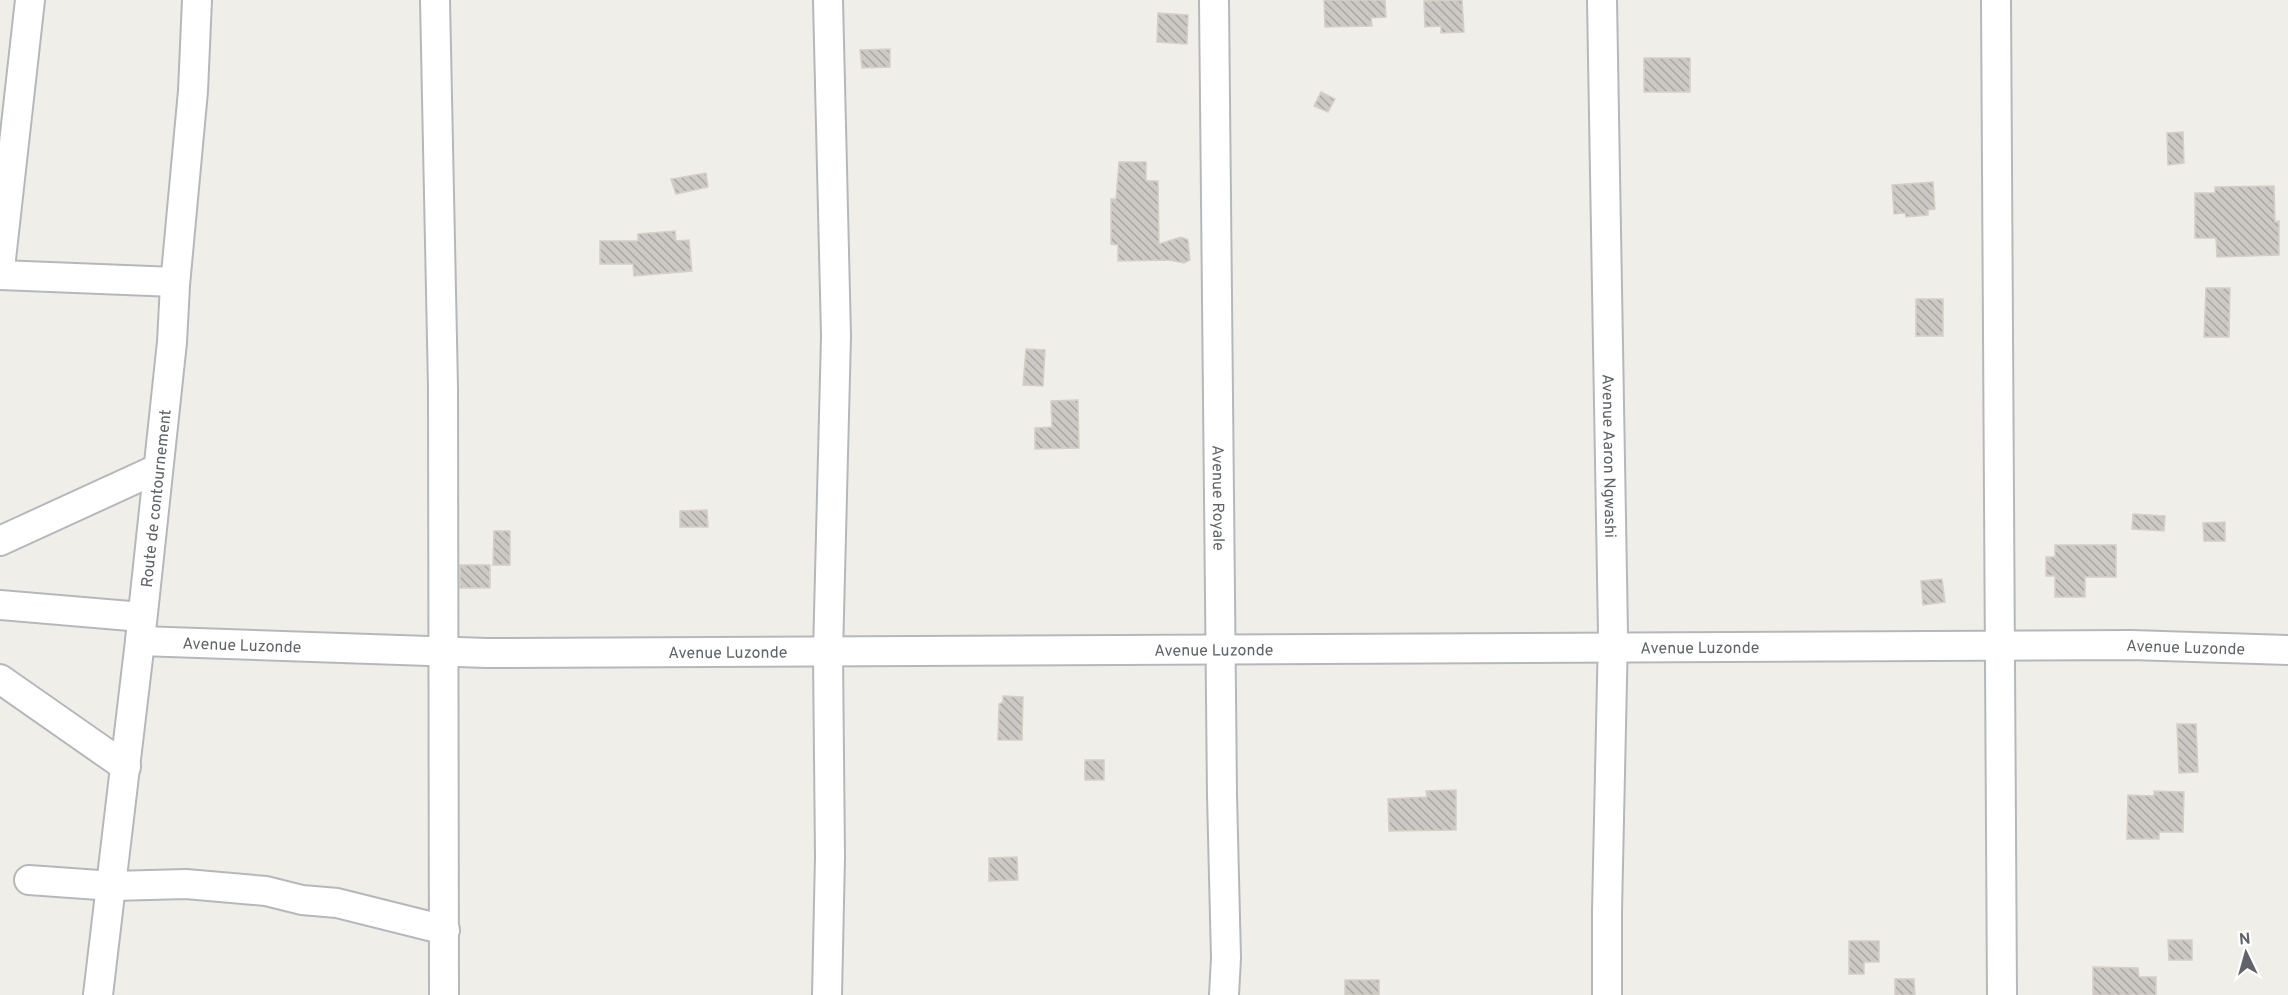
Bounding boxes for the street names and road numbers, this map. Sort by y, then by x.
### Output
street label: Avenue Aaron Ngwashi [1596,374,1619,538]
street label: Route de contournement [138,408,177,589]
street label: Avenue Royale [1206,445,1228,551]
street label: Avenue Luzonde [182,634,302,659]
street label: Avenue Luzonde [2126,637,2245,661]
street label: Avenue Luzonde [1640,639,1759,659]
street label: Avenue Luzonde [1154,641,1273,662]
street label: Avenue Luzonde [668,644,787,664]

